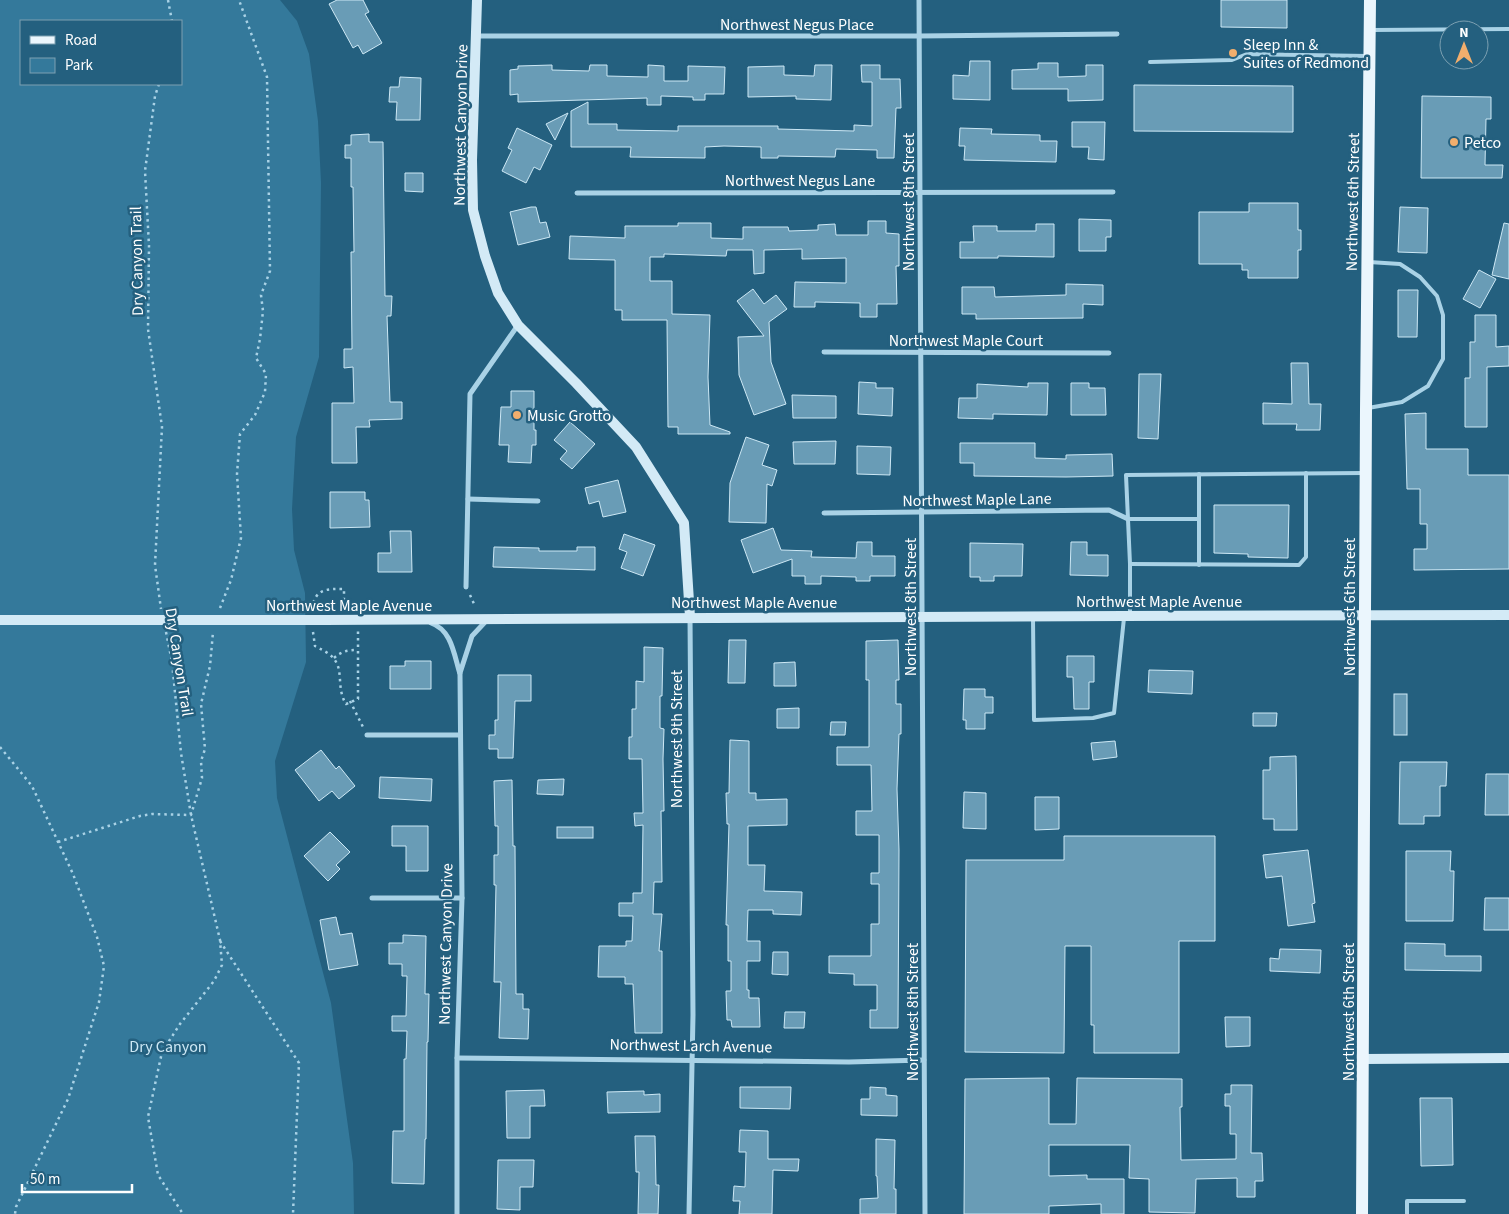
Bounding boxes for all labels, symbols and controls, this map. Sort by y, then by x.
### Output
street label: Northwest Negus Place [720,14,874,36]
legend [20,20,182,85]
north arrow [1439,20,1489,70]
text: N [1459,23,1469,43]
text: Road [65,30,97,51]
place label: Sleep Inn & Suites of Redmond [1243,34,1369,74]
street label: Northwest Canyon Drive [449,44,473,206]
marker: Sleep Inn & Suites of Redmond [1227,47,1239,59]
text: Park [65,55,94,76]
street label: Northwest 8th Street [898,132,920,271]
street label: Northwest 6th Street [1341,132,1365,271]
place label: Petco [1464,132,1501,154]
marker: Petco [1448,136,1460,148]
street label: Northwest Negus Lane [725,170,875,192]
street label: Dry Canyon Trail [125,206,149,316]
street label: Northwest Maple Court [889,330,1044,352]
place label: Music Grotto [527,405,611,427]
marker: Music Grotto [511,409,523,421]
street label: Northwest Maple Lane [902,488,1052,512]
street label: Northwest 8th Street [900,537,922,676]
street label: Northwest 6th Street [1339,537,1361,676]
street label: Northwest Maple Avenue [1076,591,1242,613]
street label: Northwest Maple Avenue [671,592,837,614]
street label: Northwest Maple Avenue [266,595,432,617]
street label: Dry Canyon Trail [160,606,198,718]
street label: Northwest 9th Street [666,669,688,808]
street label: Northwest Canyon Drive [434,863,458,1025]
street label: Northwest 8th Street [902,942,924,1081]
street label: Northwest 6th Street [1338,942,1360,1081]
street label: Northwest Larch Avenue [609,1034,773,1058]
park label: Dry Canyon [129,1036,207,1058]
scale bar [22,1162,132,1194]
text: 50 m [30,1169,60,1190]

